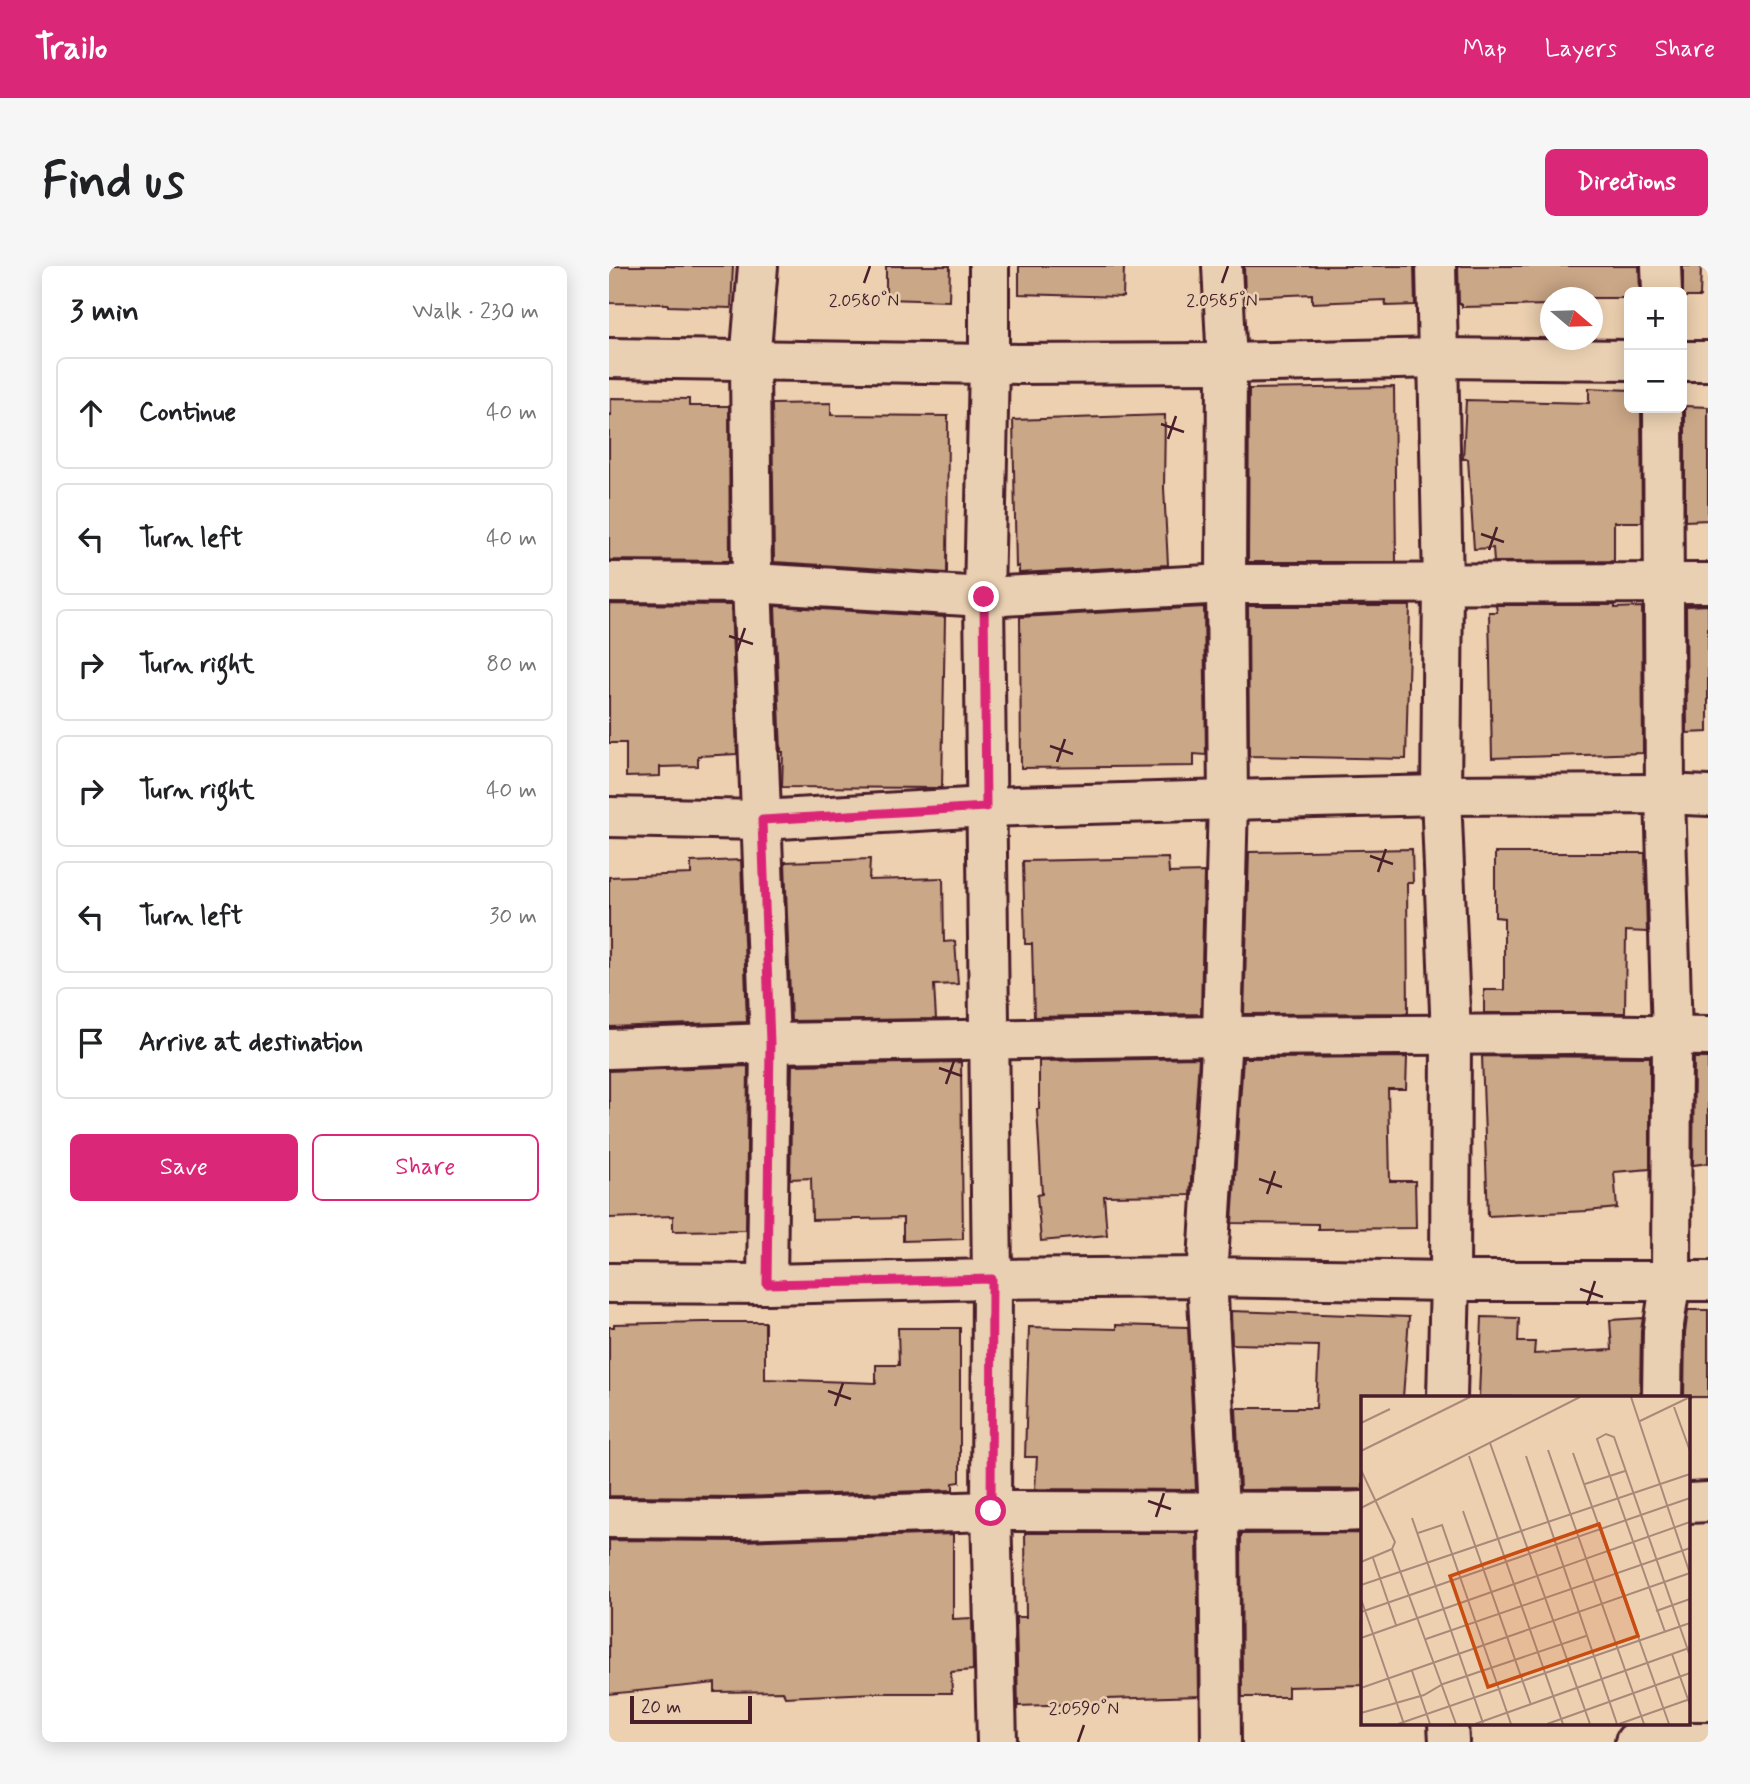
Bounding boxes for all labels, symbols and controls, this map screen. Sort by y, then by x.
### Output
text: Trailo [35,27,107,71]
text: Map [1463,34,1507,65]
text: Layers [1545,34,1617,65]
text: Share [1655,34,1715,65]
button: Directions [1545,149,1708,216]
text: Find us [42,150,185,215]
north arrow [1540,287,1603,350]
map controls [1624,287,1687,413]
button: + [1624,287,1687,350]
text: 2.0580°N [829,289,899,313]
text: 2.0585°N [1186,289,1258,313]
text: 3 min [70,292,139,331]
text: Walk · 230 m [412,297,539,327]
button: − [1624,350,1687,413]
icon: ahead [72,394,110,432]
text: Continue [139,396,236,430]
text: 40 m [486,398,537,428]
icon: left [72,520,110,558]
text: Turn left [139,522,243,556]
text: 40 m [486,524,537,554]
route end [968,581,999,612]
icon: right [72,646,110,684]
text: Turn right [139,648,255,682]
text: 80 m [486,650,537,680]
icon: right [72,772,110,810]
text: Turn right [139,774,255,808]
text: 40 m [486,776,537,806]
icon: left [72,898,110,936]
text: Turn left [139,900,243,934]
text: 30 m [489,902,537,932]
icon: arrive [72,1024,110,1062]
text: Arrive at destination [139,1026,363,1060]
button: Save [70,1134,298,1201]
button: Share [312,1134,539,1201]
inset map [1361,1396,1691,1724]
route start [975,1495,1006,1526]
scale bar [630,1693,753,1725]
text: 20 m [641,1695,681,1720]
text: 2.0590°N [1049,1697,1119,1721]

